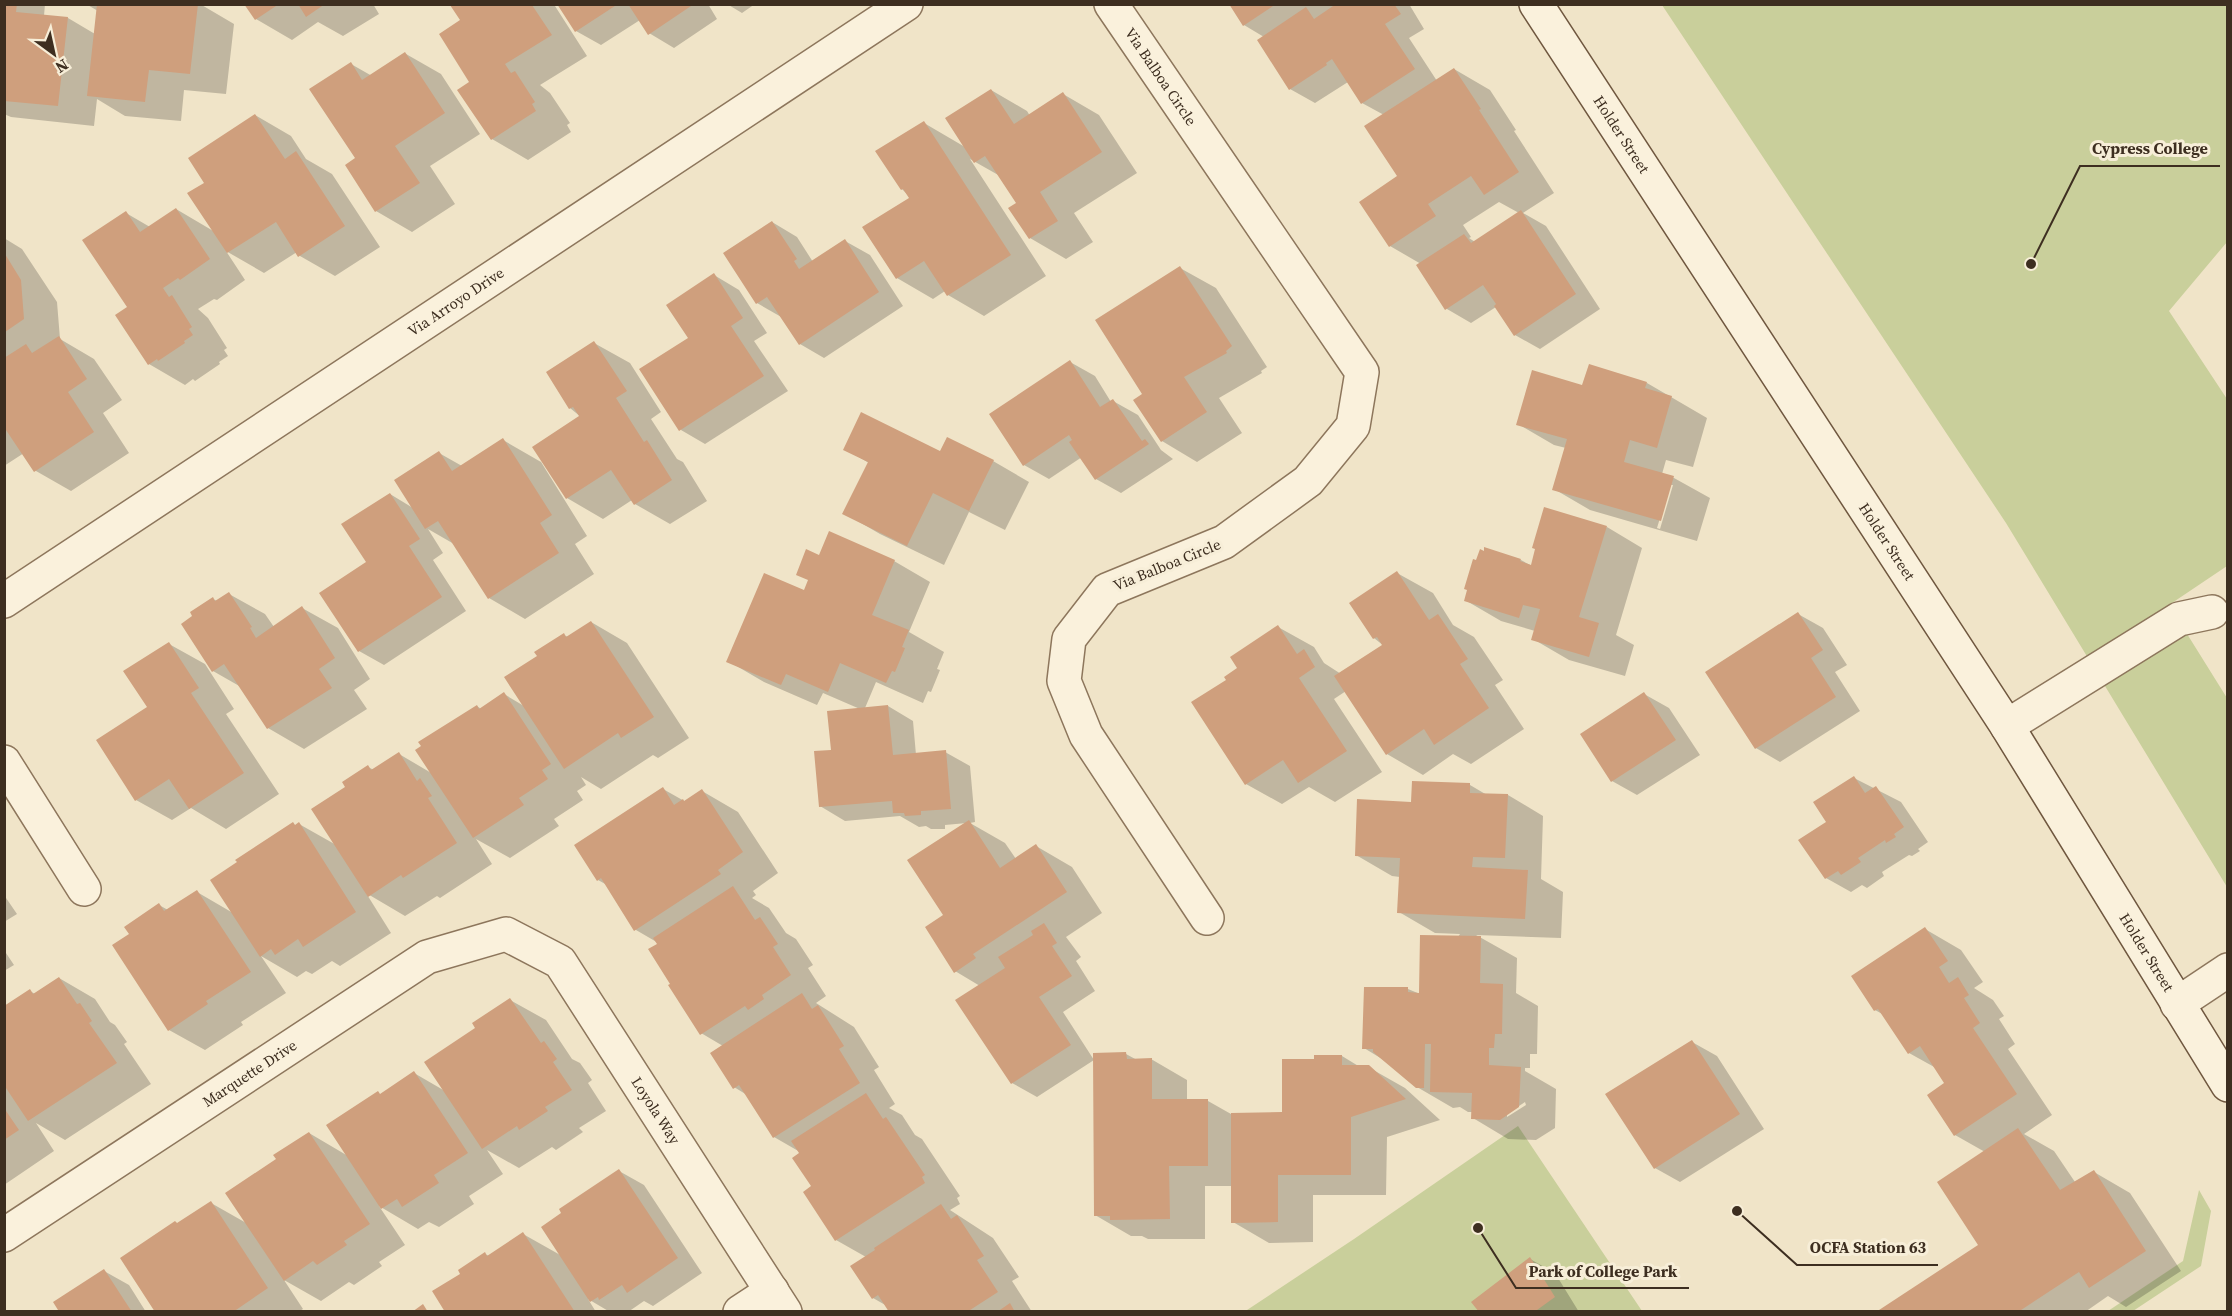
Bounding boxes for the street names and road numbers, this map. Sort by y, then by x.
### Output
street label: Via Balboa Circle [1120,23,1202,130]
street label: Holder Street [1589,91,1655,177]
street label: Via Arroyo Drive [404,262,508,341]
street label: Holder Street [1854,498,1920,585]
street label: Via Balboa Circle [1110,533,1224,596]
street label: Holder Street [2115,909,2179,996]
street label: Marquette Drive [198,1034,301,1112]
street label: Loyola Way [627,1073,686,1148]

